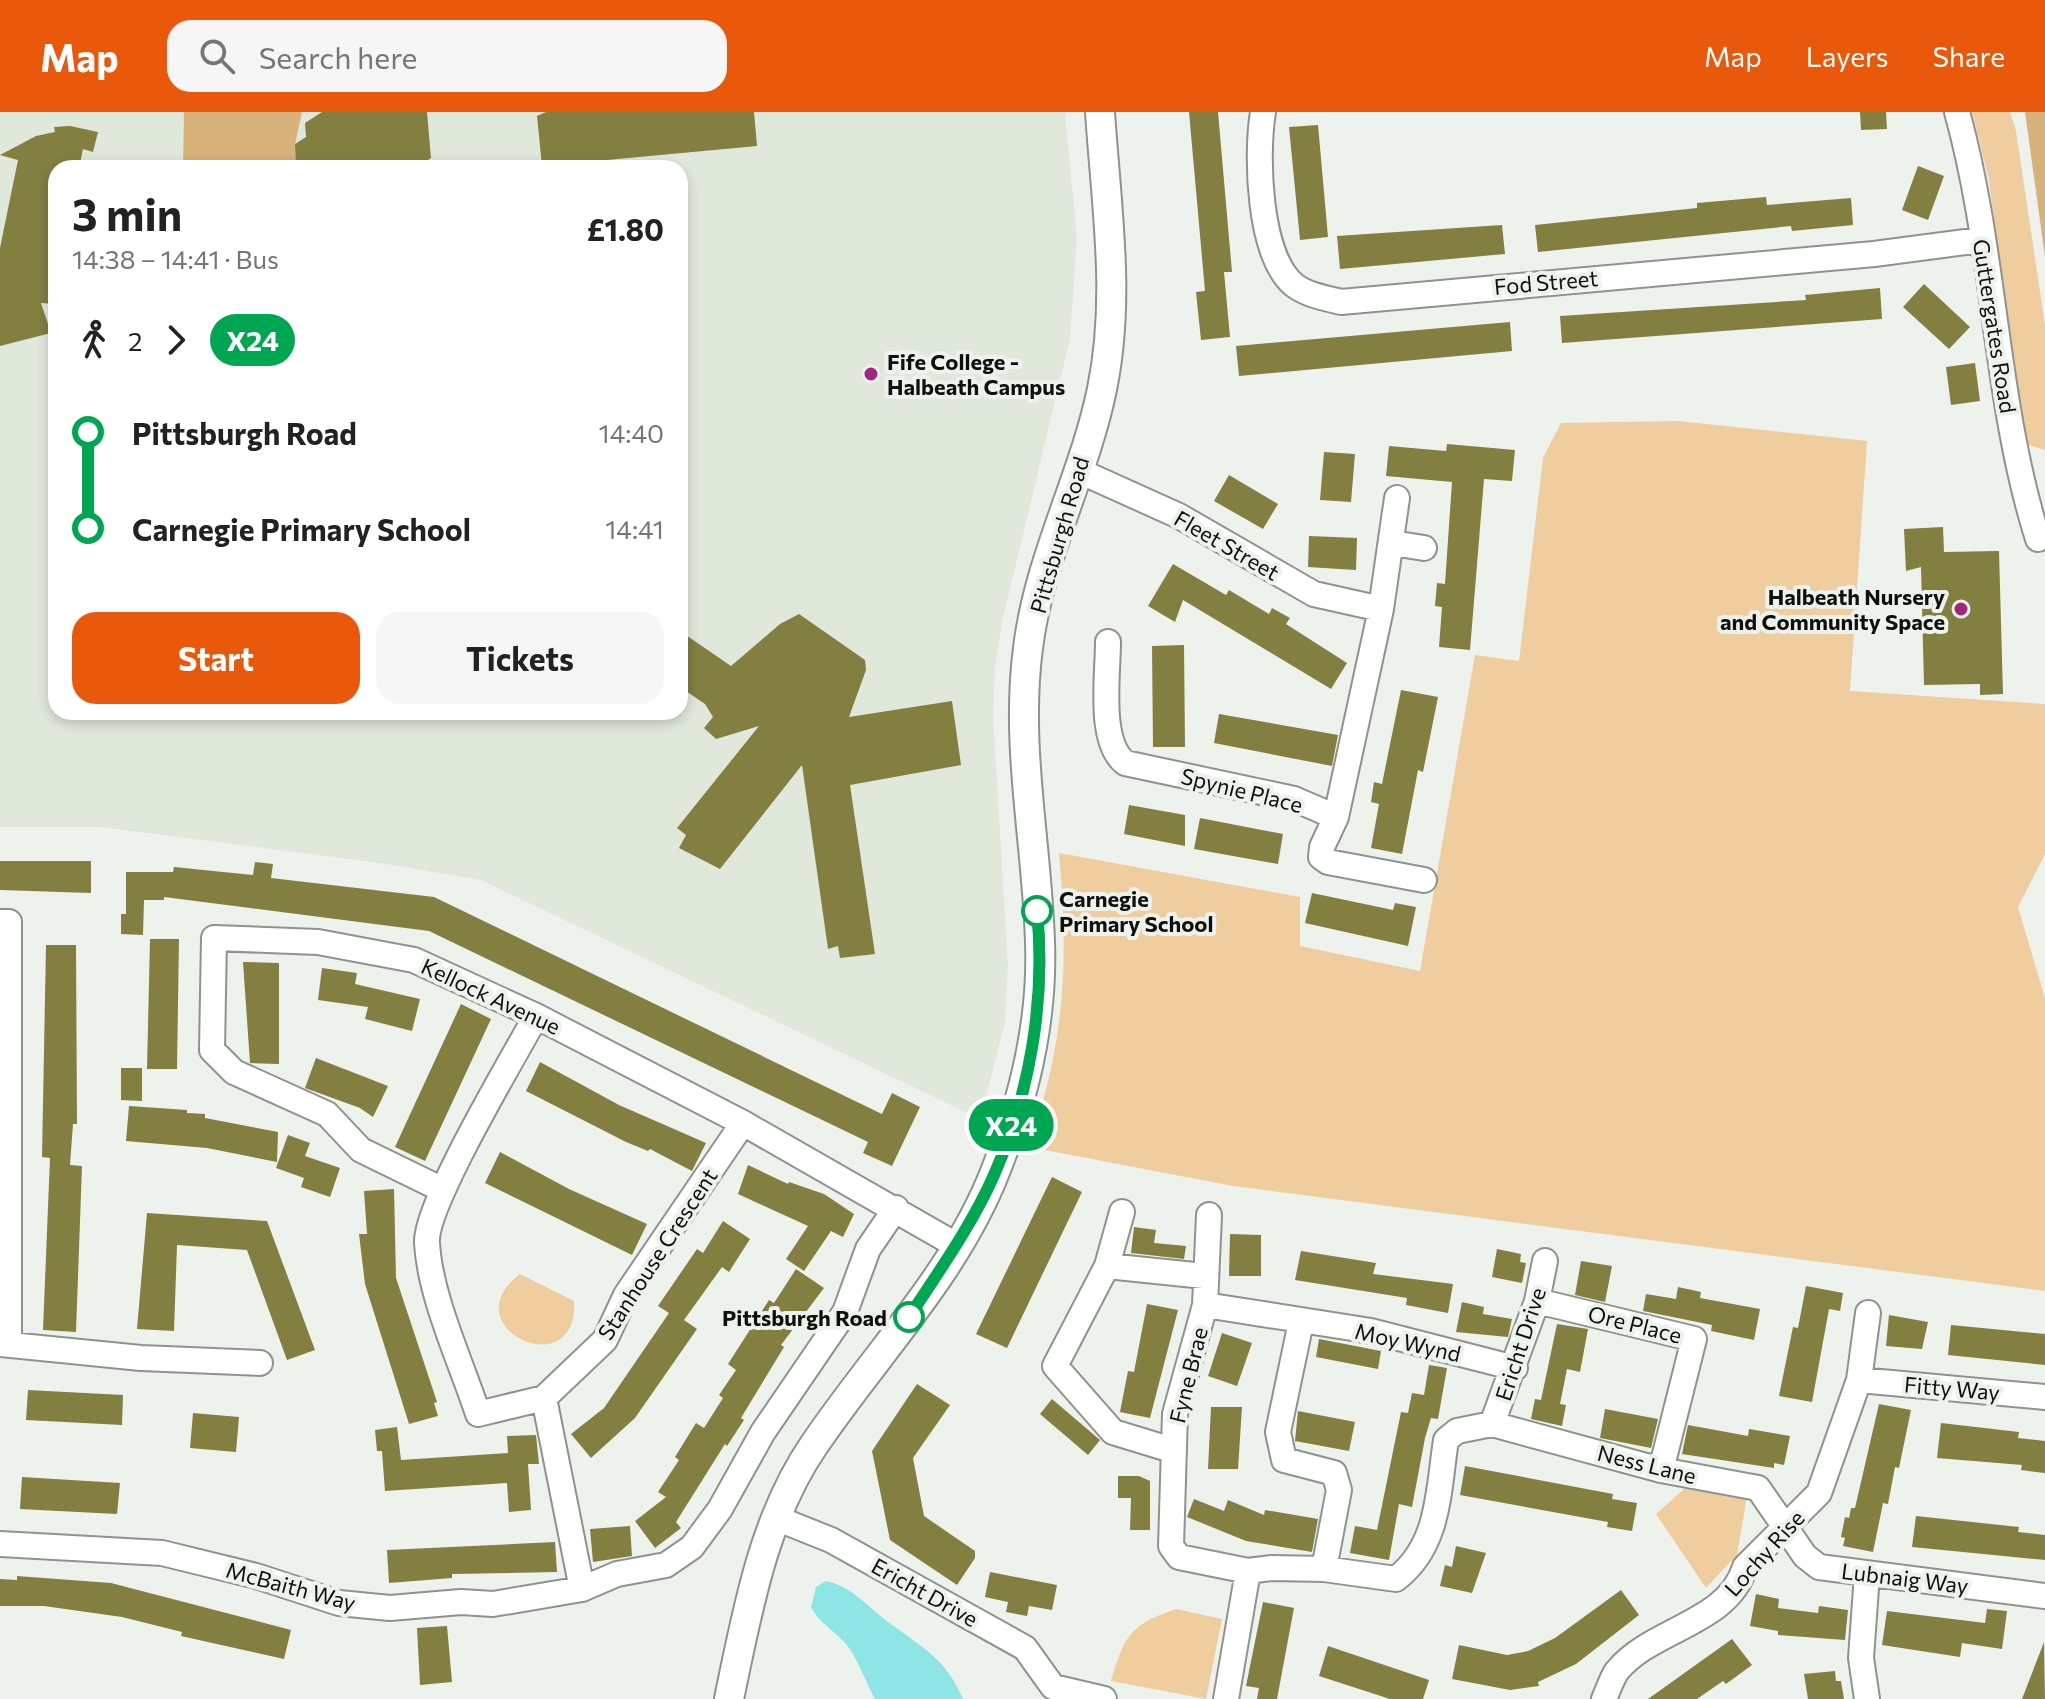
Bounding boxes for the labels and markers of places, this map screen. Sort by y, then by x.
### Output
place label: Fife College - Halbeath Campus [887,348,1065,400]
marker: Fife College - Halbeath Campus [862,365,880,383]
place label: Halbeath Nursery and Community Space [1720,583,1945,635]
marker: Halbeath Nursery and Community Space [1952,600,1970,618]
place label: Carnegie Primary School [1059,885,1214,937]
marker: Carnegie Primary School [1022,896,1052,926]
marker: Pittsburgh Road [894,1302,924,1332]
place label: Pittsburgh Road [722,1304,887,1331]

